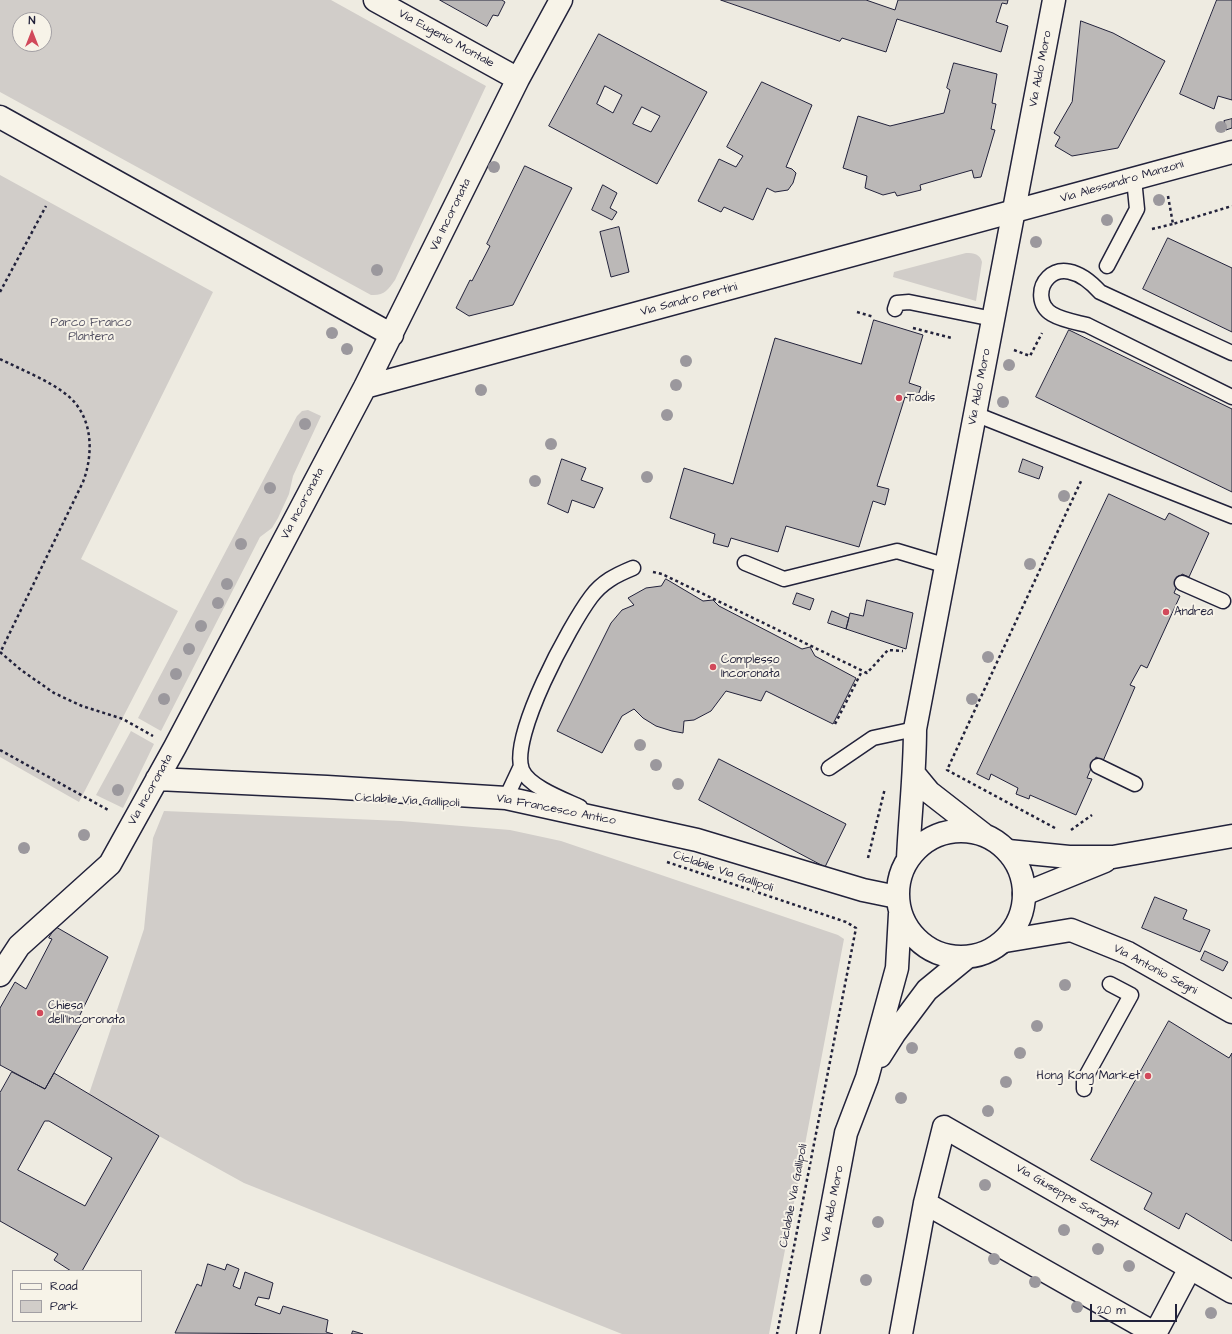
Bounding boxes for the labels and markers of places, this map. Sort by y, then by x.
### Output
place label: Todis [907,391,935,405]
marker: Todis [894,393,904,403]
place label: Andrea [1174,605,1213,619]
marker: Andrea [1161,607,1171,617]
place label: Complesso Incoronata [721,653,780,681]
marker: Complesso Incoronata [708,662,718,672]
place label: Chiesa dell'Incoronata [48,999,125,1027]
marker: Chiesa dell'Incoronata [35,1008,45,1018]
place label: Hong Kong Market [1037,1069,1140,1083]
marker: Hong Kong Market [1143,1071,1153,1081]

